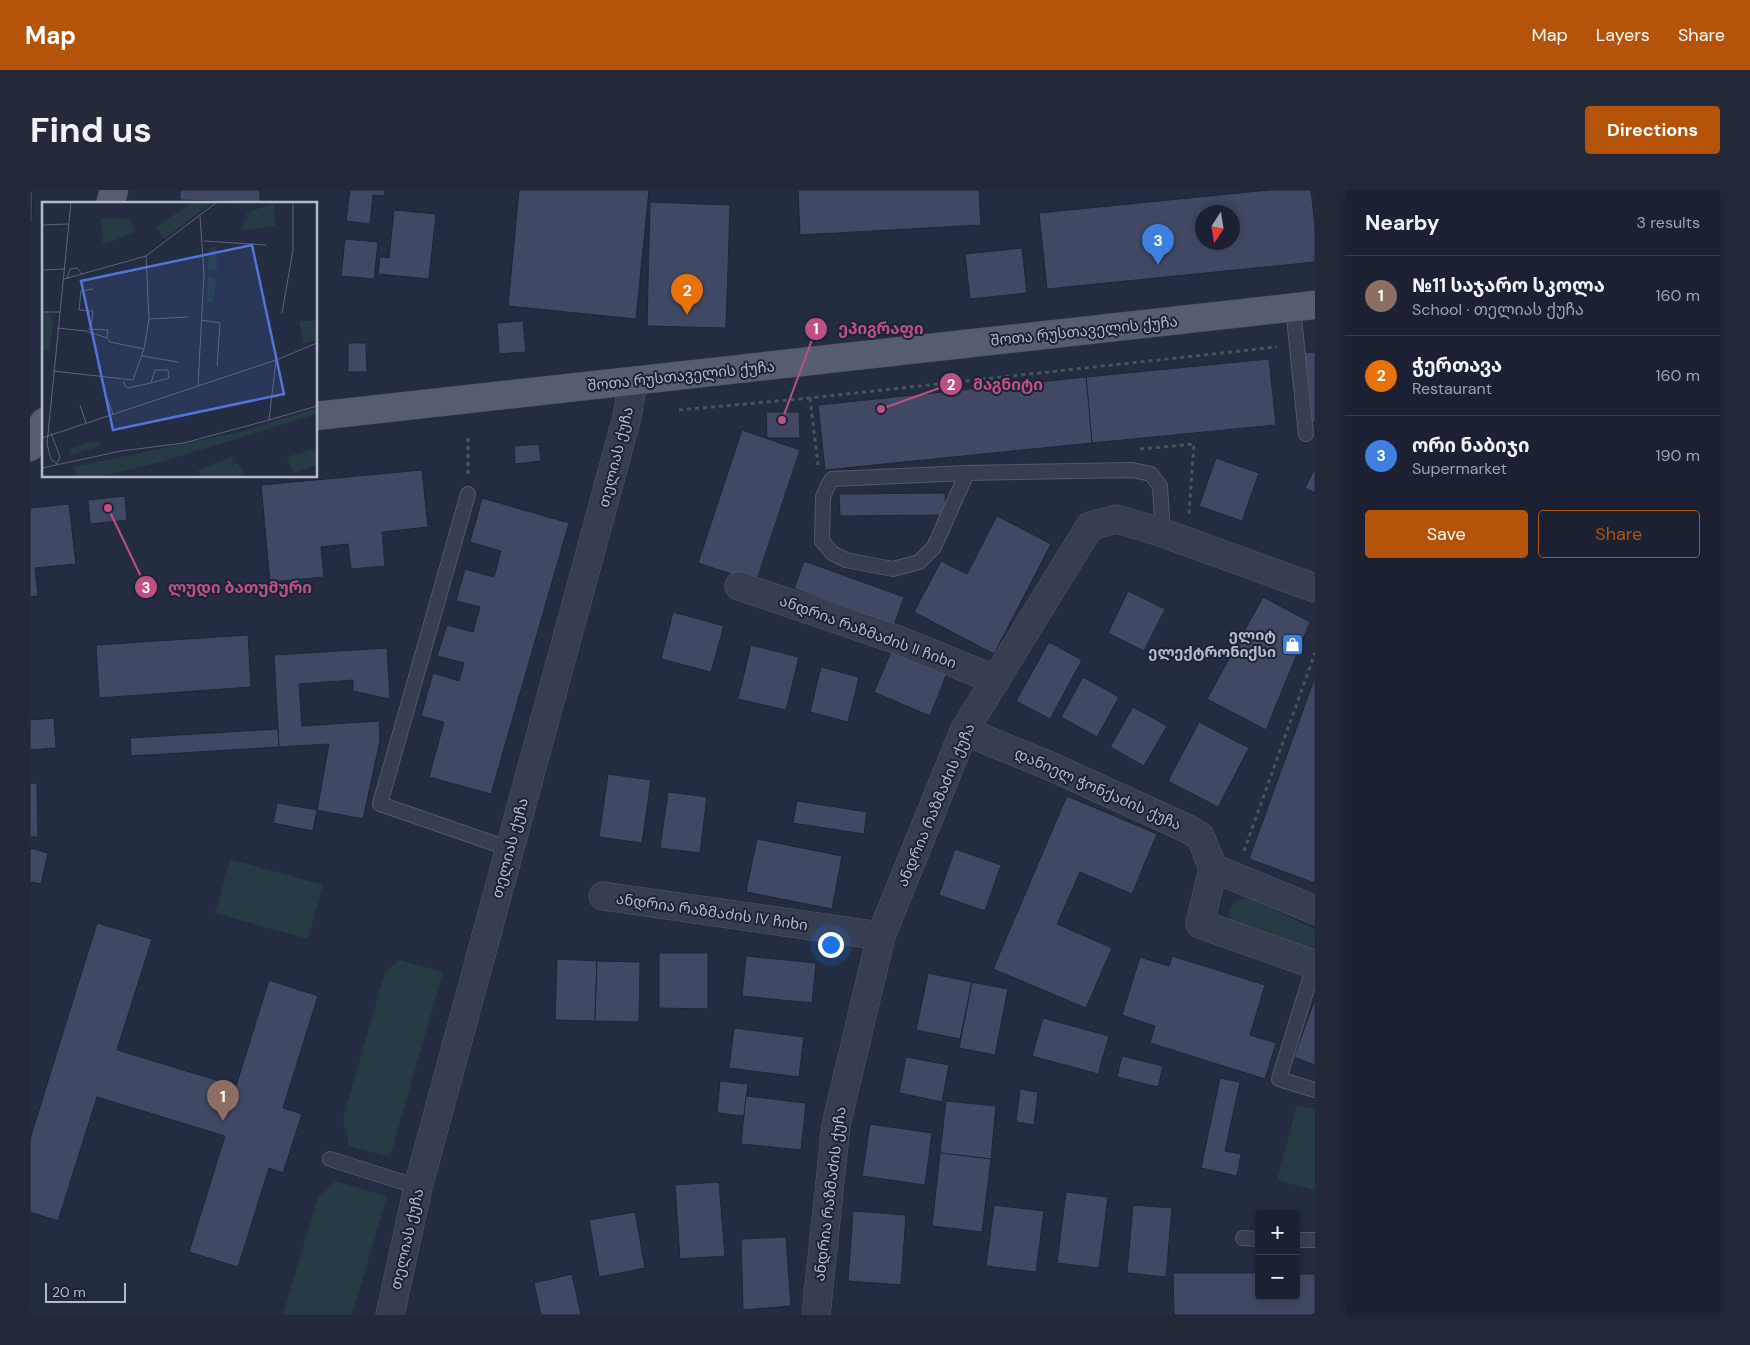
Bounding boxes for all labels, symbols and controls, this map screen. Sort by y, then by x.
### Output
text: Map [25,20,76,51]
text: Map [1532,23,1568,47]
text: Layers [1596,23,1650,47]
text: Share [1678,23,1725,47]
button: Directions [1585,106,1720,154]
text: Find us [30,107,152,153]
inset map [42,202,318,478]
north arrow [1195,205,1240,250]
text: Nearby [1365,209,1439,237]
text: 3 results [1637,212,1700,233]
pin: 3 [1142,224,1174,265]
text: №11 საჯარო სკოლა [1412,273,1605,298]
pin: 2 [671,274,703,315]
text: 1 [1378,285,1384,306]
text: 160 m [1656,285,1700,306]
text: School · თელიას ქუჩა [1412,299,1584,320]
street label: შოთა რუსთაველის ქუჩა [989,311,1179,351]
callout: ეპიგრაფი [804,313,934,344]
text: ეპიგრაფი [838,318,924,339]
text: 1 [813,319,819,339]
text: ჭერთავა [1412,353,1502,378]
street label: შოთა რუსთაველის ქუჩა [586,356,776,396]
text: 2 [1376,365,1386,386]
text: 160 m [1656,365,1700,386]
callout: მაგნიტი [938,369,1053,400]
text: მაგნიტი [973,374,1043,395]
text: 2 [947,375,956,395]
text: Restaurant [1412,378,1492,399]
street label: თელიას ქუჩა [594,405,638,509]
text: ორი ნაბიჯი [1412,433,1529,458]
text: 3 [1376,445,1386,466]
text: 190 m [1656,445,1700,466]
text: Supermarket [1412,458,1507,479]
button: Save [1365,510,1528,558]
button: Share [1538,510,1700,558]
callout: ლუდი ბათუმური [133,572,322,603]
text: ლუდი ბათუმური [168,577,312,598]
text: 3 [141,578,151,598]
street label: ანდრია რაზმაძის II ჩიხი [777,591,959,673]
place label: ელიტ ელექტრონიქსი [1148,625,1276,662]
shop icon: ელიტ ელექტრონიქსი [1280,632,1304,656]
street label: ანდრია რაზმაძის ქუჩა [892,720,980,890]
street label: დანიელ ჭონქაძის ქუჩა [1012,743,1184,835]
street label: თელიას ქუჩა [487,796,533,900]
street label: ანდრია რაზმაძის IV ჩიხი [615,889,809,935]
your location [818,932,844,958]
pin: 1 [207,1080,239,1121]
street label: ანდრია რაზმაძის ქუჩა [809,1106,851,1282]
street label: თელიას ქუჩა [386,1186,428,1292]
map controls [1255,1210,1300,1300]
button: + [1255,1210,1300,1255]
button: − [1255,1255,1300,1300]
scale bar [45,1280,126,1303]
text: 20 m [52,1283,86,1301]

